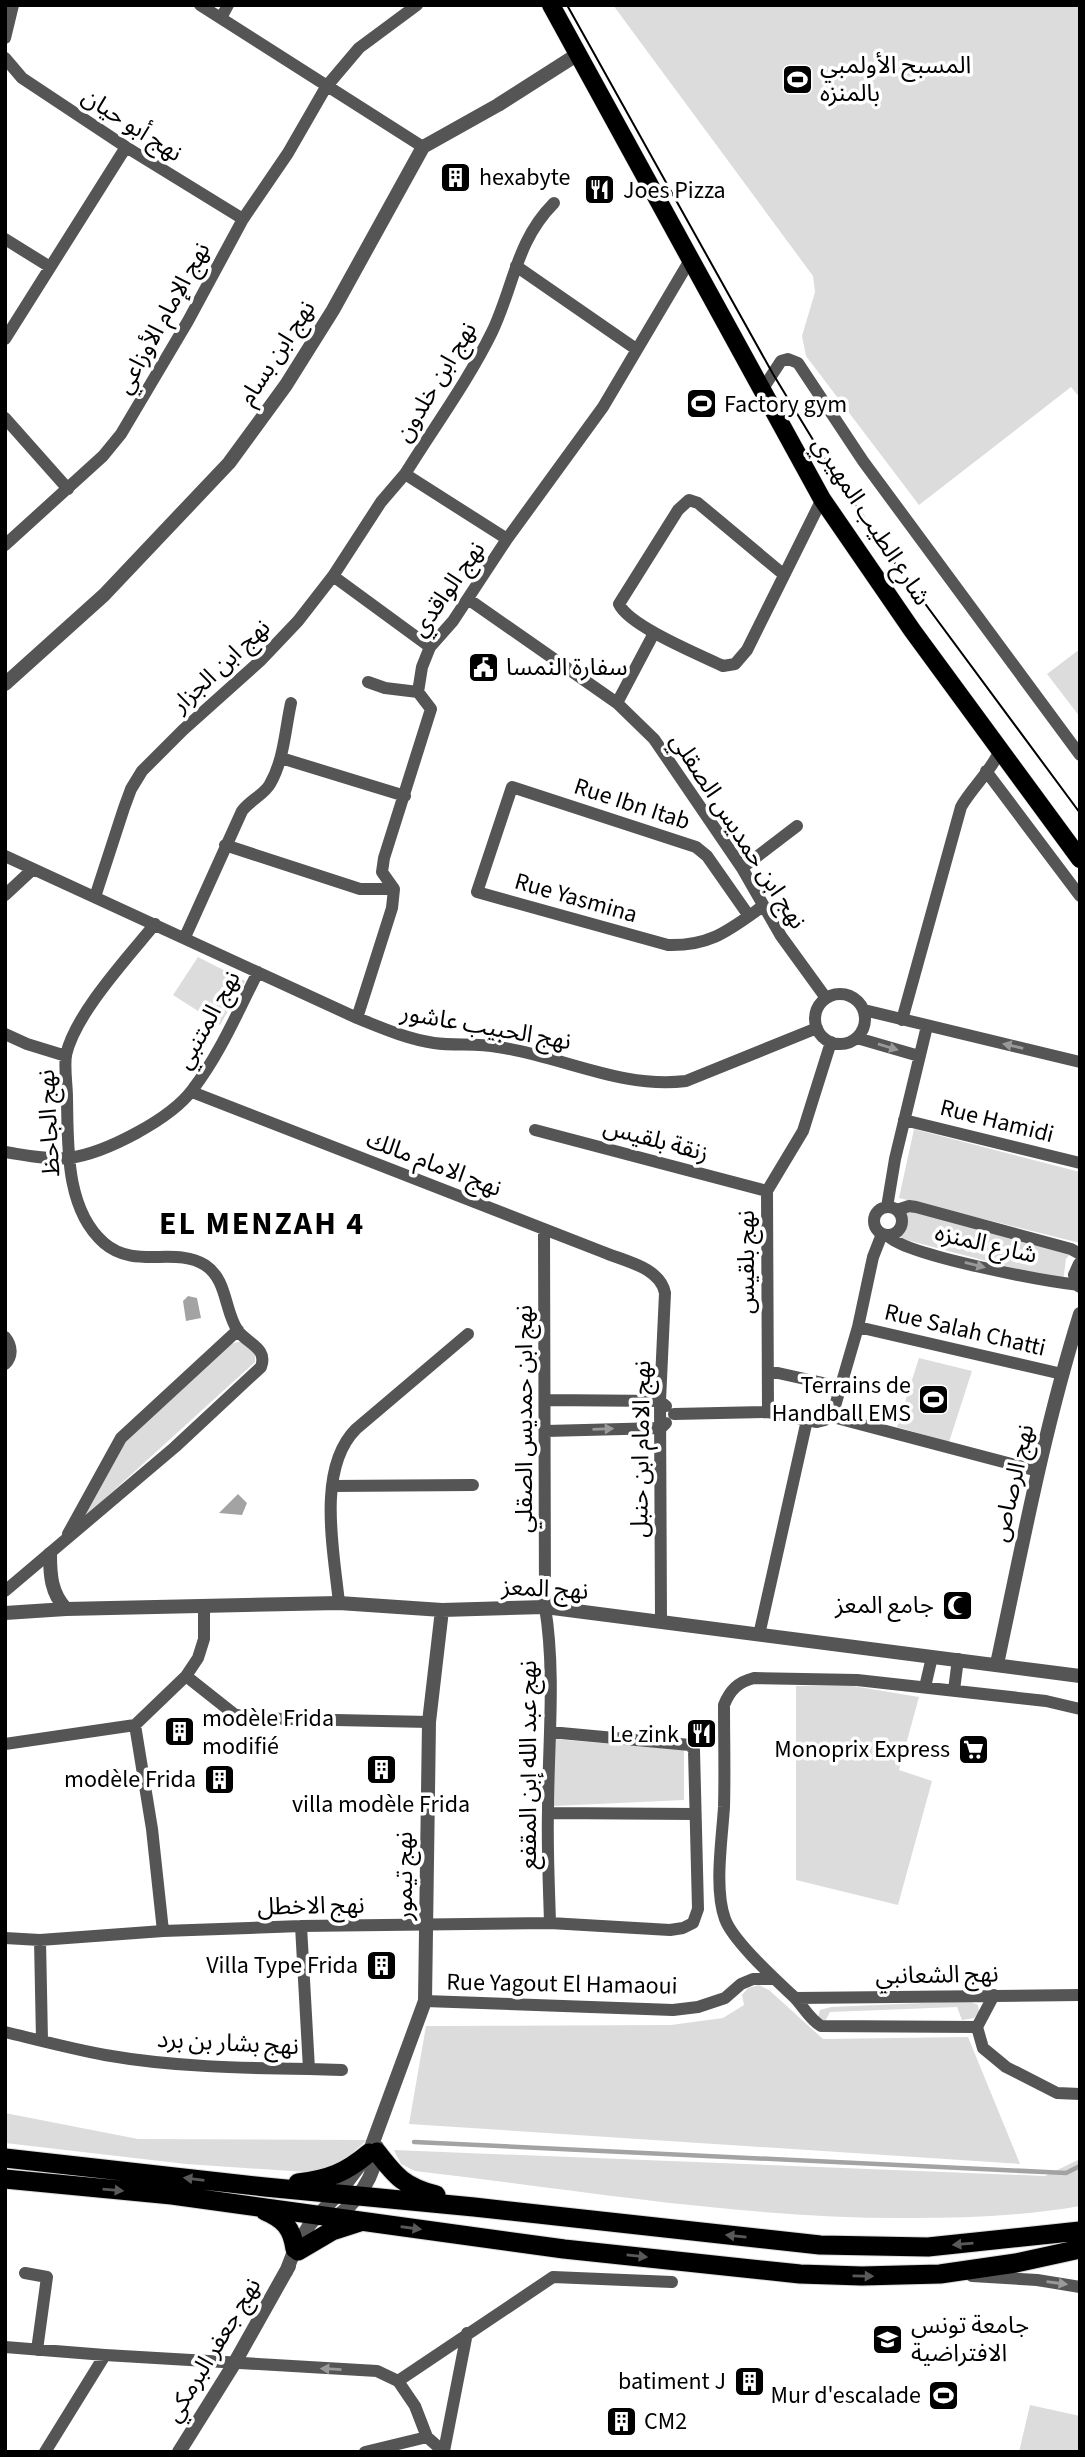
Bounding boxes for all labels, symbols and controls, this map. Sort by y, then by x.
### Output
place label: المسبح الأولمبي بالمنزه [820,48,971,111]
sports icon: المسبح الأولمبي بالمنزه [780,62,814,96]
street label: نهج أبو حيان [75,79,189,171]
building icon: hexabyte [439,160,473,194]
place label: hexabyte [479,160,570,195]
restaurant icon: Joes Pizza [583,173,617,207]
place label: Joes Pizza [623,173,726,208]
street label: نهج الإمام الأوزاعي [107,236,220,401]
street label: نهج ابن بسام [230,294,324,412]
street label: نهج ابن خلدون [386,315,486,449]
sports icon: Factory gym [684,387,718,421]
place label: Factory gym [724,387,847,422]
street label: شارع الطيب المهيري [803,430,939,613]
street label: نهج الواقدي [402,534,494,644]
street label: نهج ابن الجزار [163,611,278,722]
public building icon: سفارة النمسا [466,650,500,684]
place label: سفارة النمسا [506,650,628,685]
street label: نهج ابن حمديس الصقلي [661,726,815,937]
street label: Rue Ibn Itab [569,769,695,839]
street label: Rue Yasmina [510,864,642,932]
street label: نهج المتنبي [167,964,250,1076]
street label: نهج الحبيب عاشور [397,995,574,1059]
one-way arrow [1002,1040,1024,1051]
one-way arrow [878,1043,899,1053]
street label: نهج الجاحظ [29,1069,69,1177]
street label: Rue Hamidi [936,1090,1058,1152]
street label: زنقة بلقيس [599,1109,713,1171]
street label: نهج الامام مالك [361,1122,507,1206]
district label: EL MENZAH 4 [159,1201,365,1247]
street label: نهج بلقيس [729,1210,764,1314]
street label: شارع المنزه [931,1215,1041,1273]
one-way arrow [964,1260,986,1271]
street label: Rue Salah Chatti [881,1294,1049,1366]
street label: نهج ابن حمديس الصقلي [507,1305,542,1533]
street label: نهج الامام ابن حنبل [622,1360,660,1538]
place label: Terrains de Handball EMS [772,1368,911,1431]
sports icon: Terrains de Handball EMS [917,1382,951,1416]
street label: نهج الرصاص [982,1421,1044,1545]
one-way arrow [593,1424,615,1435]
street label: نهج المعز [500,1569,589,1609]
place label: جامع المعز [834,1588,934,1623]
mosque icon: جامع المعز [940,1588,974,1622]
street label: نهج عبد الله إبن المقفع [511,1660,546,1870]
place label: modèle Frida modifié [202,1701,334,1764]
building icon: modèle Frida modifié [162,1715,196,1749]
place label: Le zink [610,1717,679,1752]
restaurant icon: Le zink [685,1717,719,1751]
place label: Monoprix Express [774,1732,950,1767]
supermarket icon: Monoprix Express [956,1732,990,1766]
building icon: villa modèle Frida [364,1753,398,1787]
place label: modèle Frida [64,1762,196,1797]
building icon: modèle Frida [202,1762,236,1796]
place label: villa modèle Frida [292,1787,470,1822]
street label: نهج تيمور [387,1831,422,1922]
street label: نهج الاخطل [257,1888,365,1924]
place label: Villa Type Frida [206,1948,358,1983]
building icon: Villa Type Frida [364,1948,398,1982]
street label: نهج الشعانبي [875,1956,999,1994]
street label: Rue Yagout El Hamaoui [446,1964,678,2004]
street label: نهج بشار بن برد [156,2022,300,2064]
one-way arrow [182,2173,204,2184]
one-way arrow [102,2184,124,2195]
one-way arrow [400,2223,422,2234]
one-way arrow [725,2231,747,2242]
one-way arrow [952,2239,974,2250]
one-way arrow [626,2251,648,2262]
one-way arrow [853,2270,875,2282]
street label: نهج جعفر البرمكي [156,2271,270,2429]
one-way arrow [1046,2278,1068,2289]
place label: جامعة تونس الافتراضية [911,2308,1029,2371]
school or university icon: جامعة تونس الافتراضية [871,2322,905,2356]
one-way arrow [320,2363,342,2374]
place label: batiment J [618,2364,726,2399]
building icon: batiment J [732,2364,766,2398]
place label: Mur d'escalade [771,2378,921,2413]
sports icon: Mur d'escalade [927,2378,961,2412]
building icon: CM2 [604,2404,638,2438]
place label: CM2 [644,2404,687,2439]

